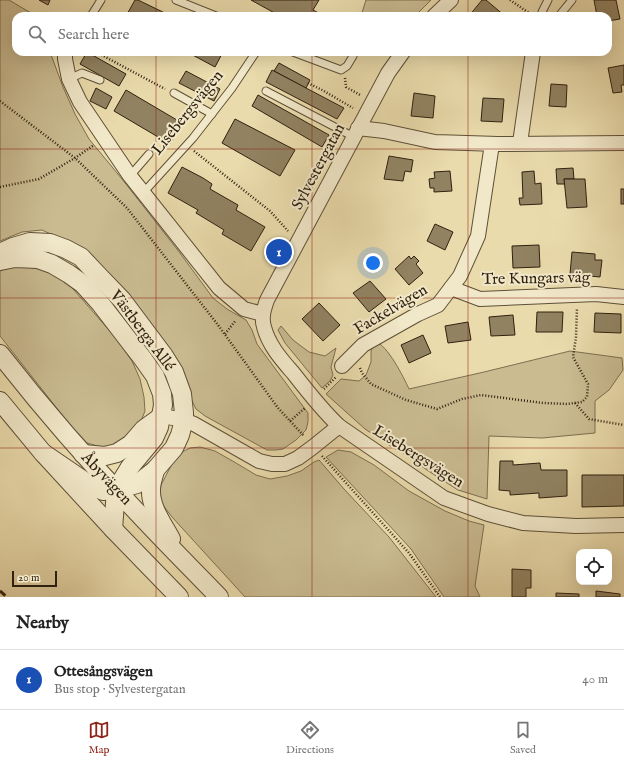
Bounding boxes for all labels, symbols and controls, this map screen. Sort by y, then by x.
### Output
search box [12,12,612,56]
icon: search [26,23,48,45]
text: Search here [58,25,129,44]
street label: Lisebergsvägen [148,66,229,159]
street label: Sylvestergatan [288,120,350,214]
pin: 1 [266,237,292,267]
your location [363,253,383,273]
street label: Tre Kungars väg [481,268,591,290]
street label: Fackelvägen [351,280,432,340]
street label: Västberga Allé [104,286,179,375]
street label: Lisebergsvägen [369,421,467,493]
street label: Åbyvägen [76,446,137,510]
map controls [576,549,612,585]
button: locate [576,549,612,585]
scale bar [12,569,57,588]
text: 20 m [18,571,39,585]
text: Nearby [16,613,69,634]
text: Ottesångsvägen [54,662,153,681]
text: 1 [27,671,31,688]
text: 40 m [582,671,608,688]
text: Bus stop · Sylvestergatan [54,681,186,698]
tab: Map [88,719,110,757]
tab: Directions [286,719,334,757]
tab: Saved [510,719,536,757]

